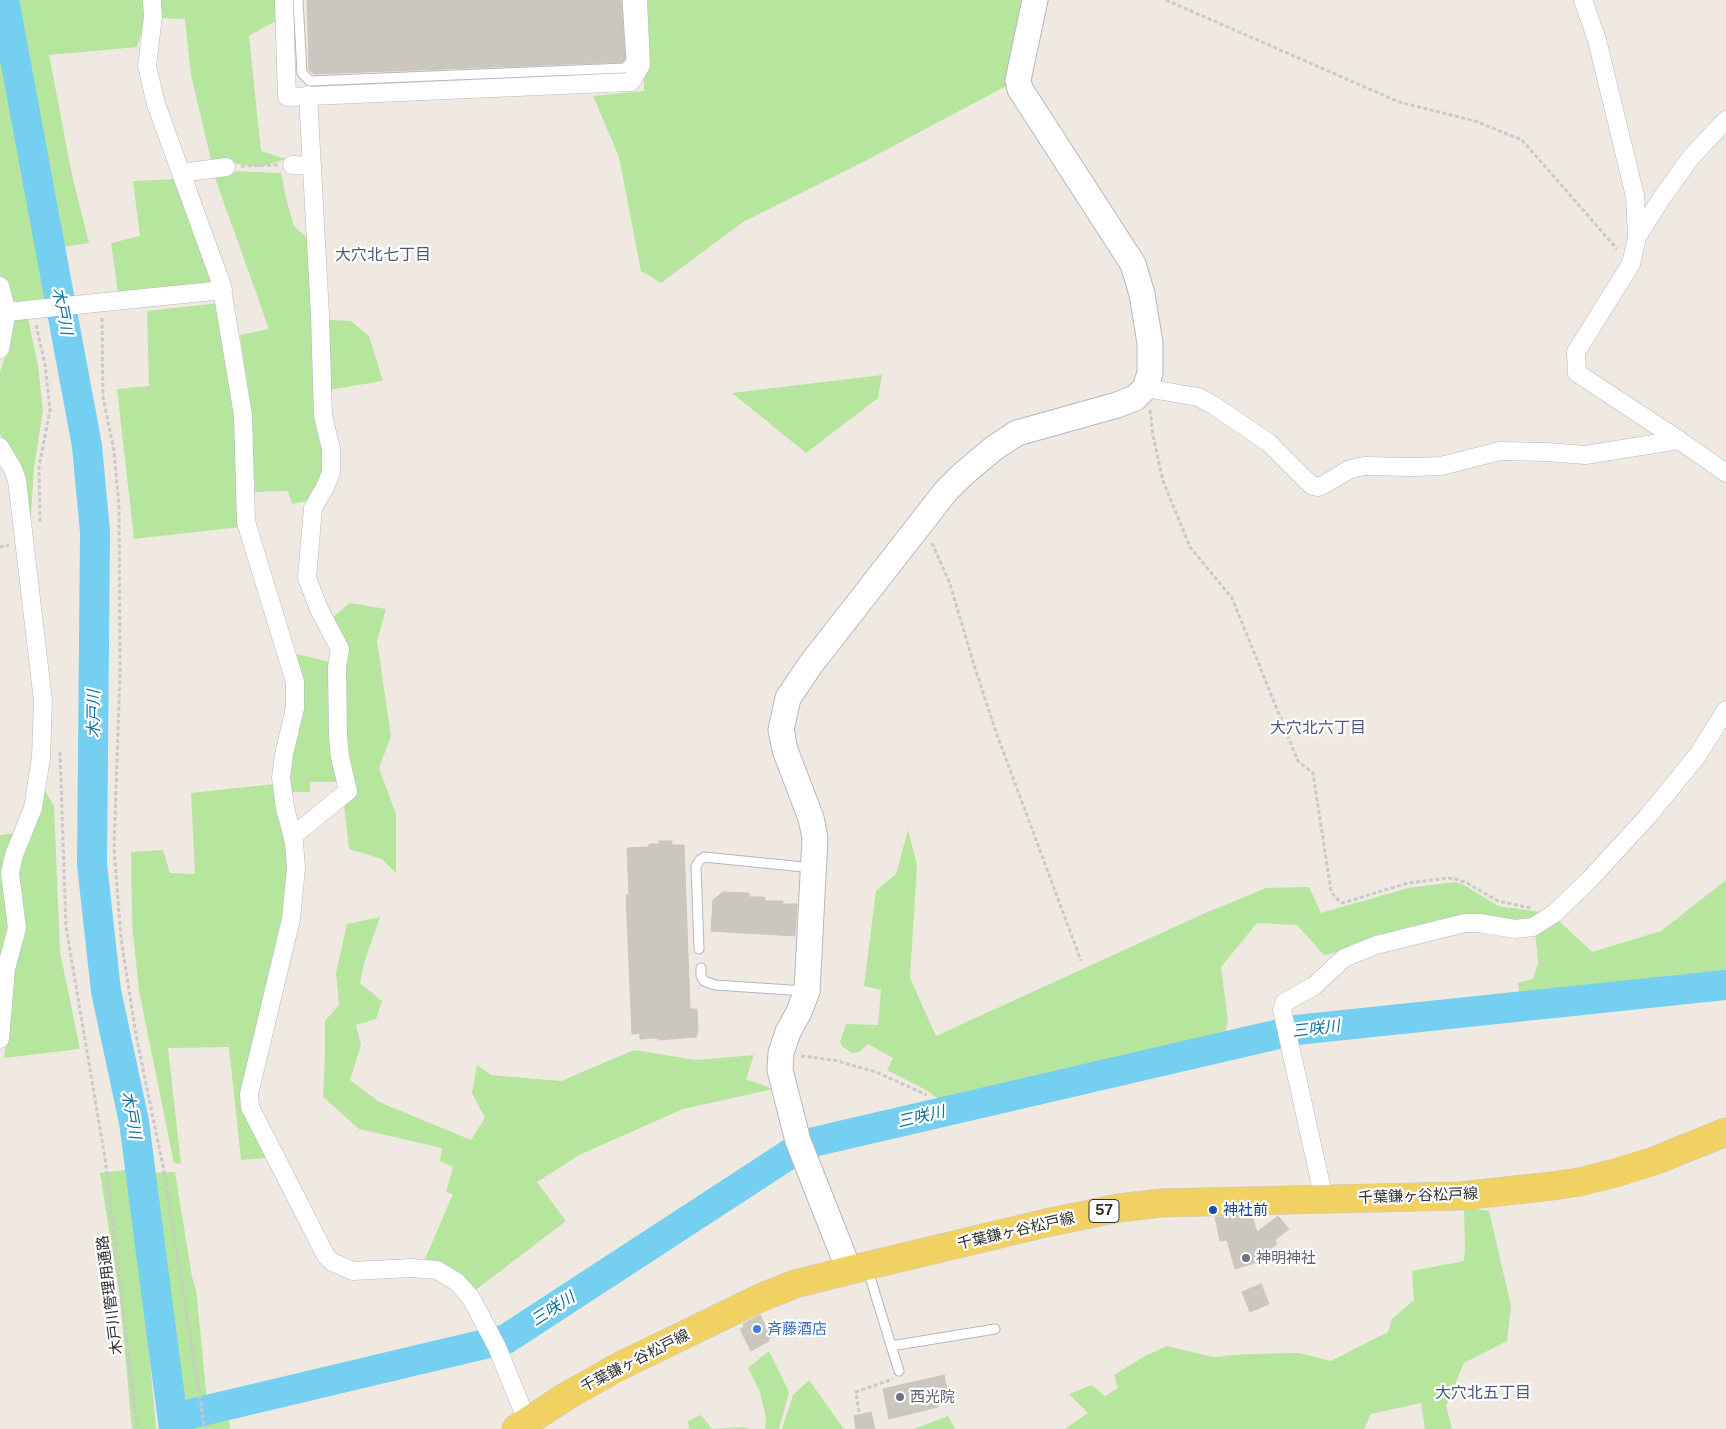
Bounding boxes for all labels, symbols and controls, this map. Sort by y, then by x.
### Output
district label: 大穴北七丁目 [335,245,431,265]
water label: 木戸川 [48,286,76,336]
water label: 木戸川 [84,690,104,738]
district label: 大穴北六丁目 [1270,718,1366,738]
water label: 三咲川 [1291,1017,1341,1041]
water label: 木戸川 [117,1090,145,1140]
water label: 三咲川 [895,1102,947,1132]
street label: 千葉鎌ヶ谷松戸線 [1358,1185,1478,1207]
road number: 57 [1089,1200,1119,1222]
place label: 神社前 [1223,1201,1268,1219]
marker: 神社前 [1207,1204,1219,1216]
street label: 千葉鎌ヶ谷松戸線 [956,1209,1076,1253]
street label: 木戸川管理用通路 [94,1234,126,1356]
place label: 神明神社 [1256,1249,1316,1267]
marker: 神明神社 [1240,1252,1252,1264]
water label: 三咲川 [528,1288,578,1330]
place label: 斉藤酒店 [767,1320,827,1338]
marker: 斉藤酒店 [751,1323,763,1335]
street label: 千葉鎌ヶ谷松戸線 [577,1326,693,1396]
district label: 大穴北五丁目 [1435,1383,1531,1403]
place label: 西光院 [910,1388,955,1406]
marker: 西光院 [894,1391,906,1403]

